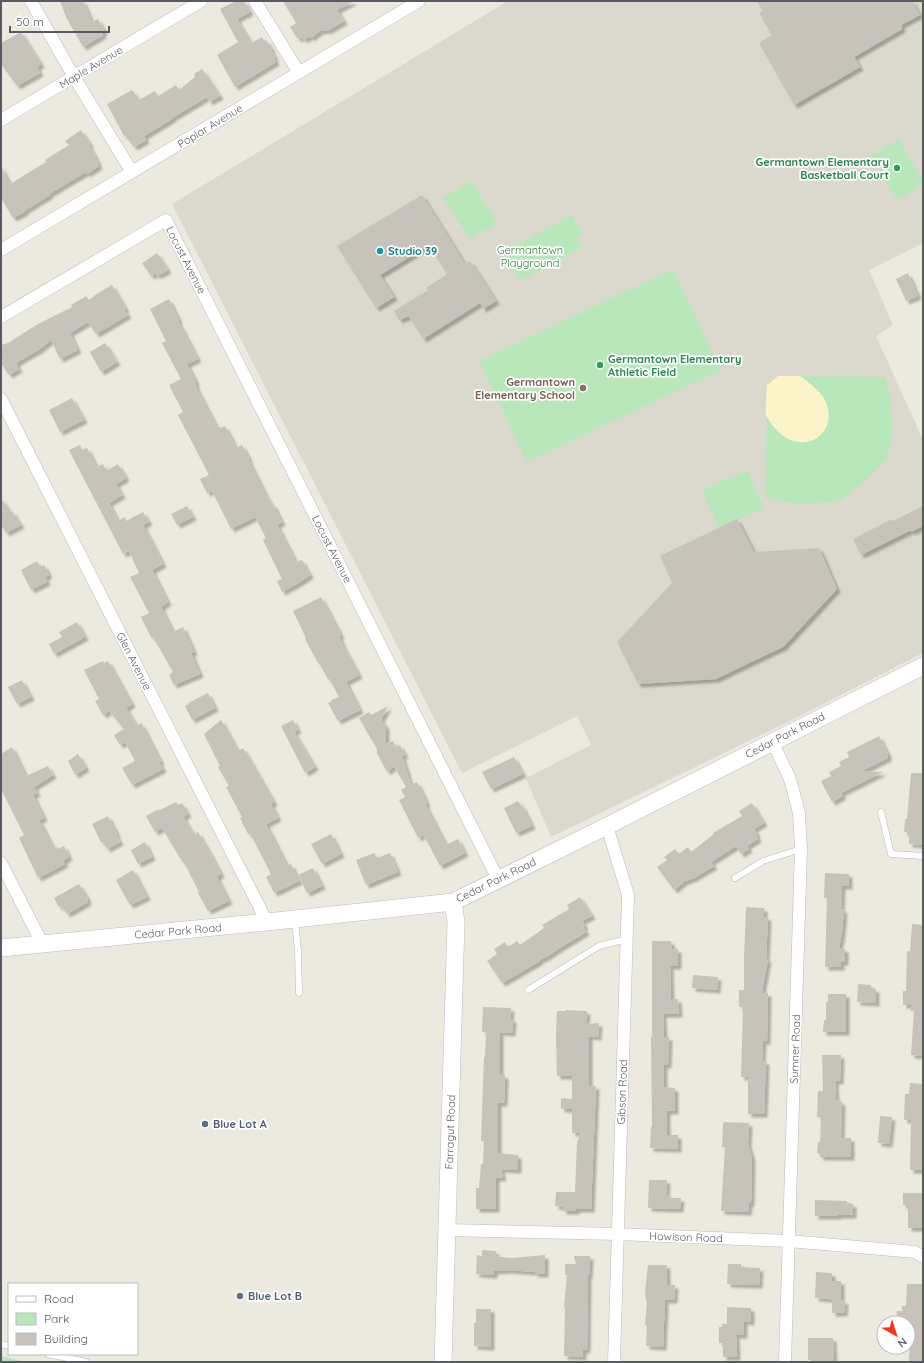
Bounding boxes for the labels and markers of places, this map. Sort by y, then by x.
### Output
place label: Germantown Elementary Basketball Court [756,155,889,182]
marker: Germantown Elementary Basketball Court [892,163,902,173]
place label: Studio 39 [388,244,437,258]
marker: Studio 39 [375,246,385,256]
place label: Germantown Elementary Athletic Field [608,352,741,379]
marker: Germantown Elementary Athletic Field [595,360,605,370]
place label: Germantown Elementary School [475,375,575,402]
marker: Germantown Elementary School [578,383,588,393]
place label: Blue Lot A [213,1117,267,1131]
marker: Blue Lot A [200,1119,210,1129]
place label: Blue Lot B [248,1289,302,1303]
marker: Blue Lot B [235,1291,245,1301]

